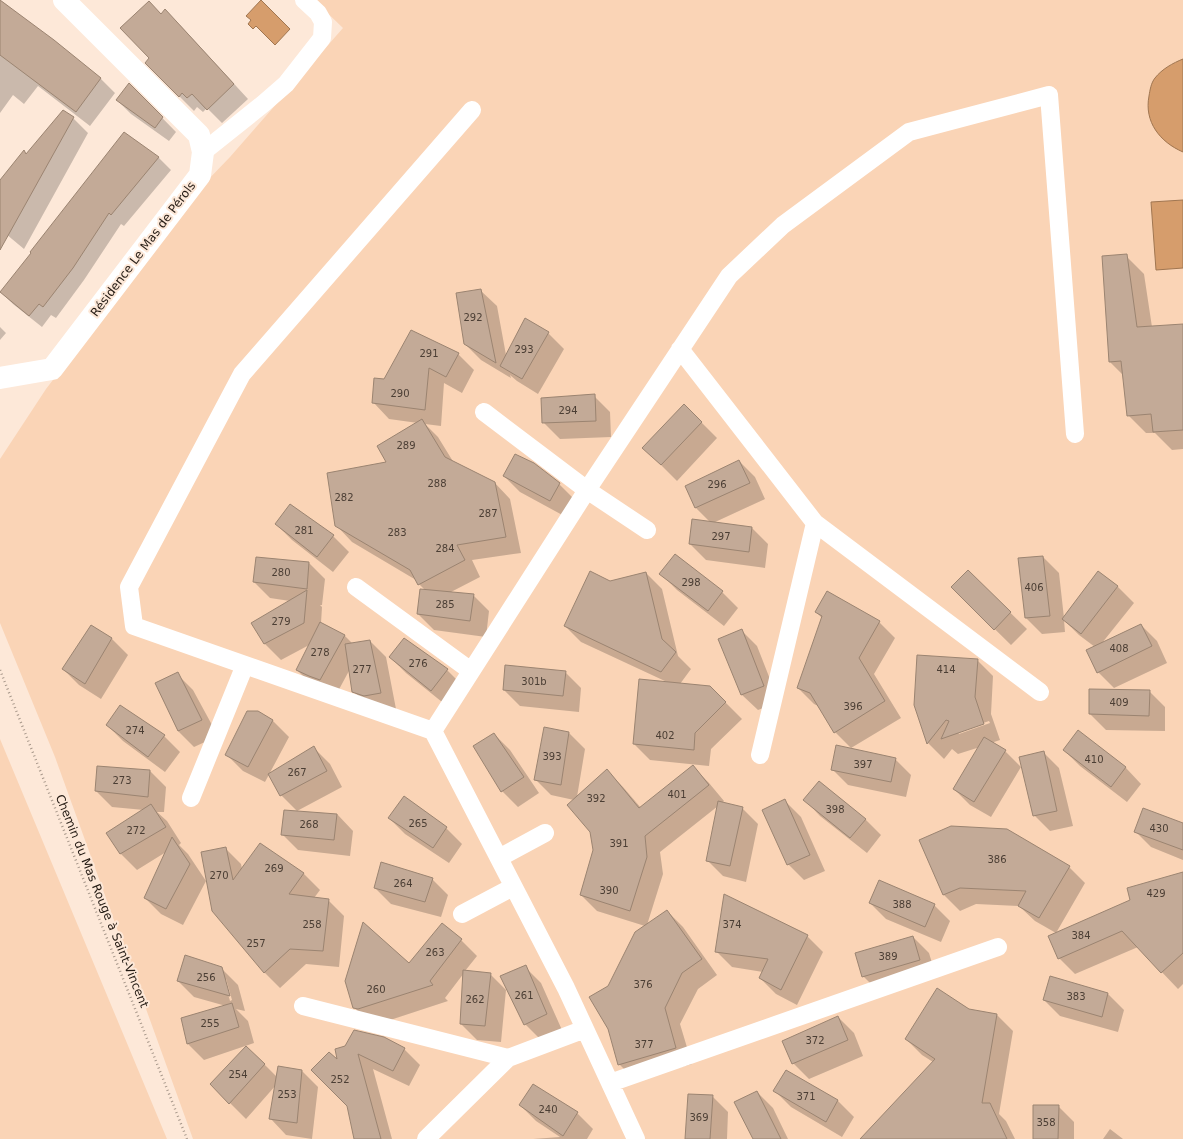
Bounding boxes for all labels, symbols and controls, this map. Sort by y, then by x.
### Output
street label: Résidence Le Mas de Pérols [88,179,198,319]
house number: 292 [463,312,483,323]
house number: 293 [514,344,534,355]
house number: 291 [419,348,439,359]
house number: 290 [390,388,410,399]
house number: 294 [558,405,578,416]
house number: 289 [396,440,416,451]
house number: 288 [427,478,447,489]
house number: 296 [707,479,727,490]
house number: 282 [334,492,354,503]
house number: 287 [478,508,498,519]
house number: 281 [294,525,314,536]
house number: 283 [387,527,407,538]
house number: 297 [711,531,731,542]
house number: 284 [435,543,455,554]
house number: 280 [271,567,291,578]
house number: 298 [681,577,701,588]
house number: 406 [1024,582,1044,593]
house number: 285 [435,599,455,610]
house number: 279 [271,616,291,627]
house number: 408 [1109,643,1129,654]
house number: 278 [310,647,330,658]
house number: 276 [408,658,428,669]
house number: 277 [352,664,372,675]
house number: 414 [936,664,956,675]
house number: 301b [521,676,547,687]
house number: 409 [1109,697,1129,708]
house number: 396 [843,701,863,712]
house number: 274 [125,725,145,736]
house number: 402 [655,730,675,741]
house number: 393 [542,751,562,762]
house number: 410 [1084,754,1104,765]
house number: 397 [853,759,873,770]
house number: 267 [287,767,307,778]
house number: 273 [112,775,132,786]
house number: 401 [667,789,687,800]
street label: Chemin du Mas Rouge à Saint-Vincent [53,792,151,1010]
house number: 392 [586,793,606,804]
house number: 398 [825,804,845,815]
house number: 265 [408,818,428,829]
house number: 268 [299,819,319,830]
house number: 430 [1149,823,1169,834]
house number: 272 [126,825,146,836]
house number: 391 [609,838,629,849]
house number: 386 [987,854,1007,865]
house number: 269 [264,863,284,874]
house number: 270 [209,870,229,881]
house number: 264 [393,878,413,889]
house number: 390 [599,885,619,896]
house number: 429 [1146,888,1166,899]
house number: 388 [892,899,912,910]
house number: 258 [302,919,322,930]
house number: 374 [722,919,742,930]
house number: 384 [1071,930,1091,941]
house number: 257 [246,938,266,949]
house number: 263 [425,947,445,958]
house number: 389 [878,951,898,962]
house number: 256 [196,972,216,983]
house number: 376 [633,979,653,990]
house number: 260 [366,984,386,995]
house number: 261 [514,990,534,1001]
house number: 383 [1066,991,1086,1002]
house number: 262 [465,994,485,1005]
house number: 255 [200,1018,220,1029]
house number: 372 [805,1035,825,1046]
house number: 377 [634,1039,654,1050]
house number: 254 [228,1069,248,1080]
house number: 252 [330,1074,350,1085]
house number: 253 [277,1089,297,1100]
house number: 371 [796,1091,816,1102]
house number: 240 [538,1104,558,1115]
house number: 369 [689,1112,709,1123]
house number: 358 [1036,1117,1056,1128]

